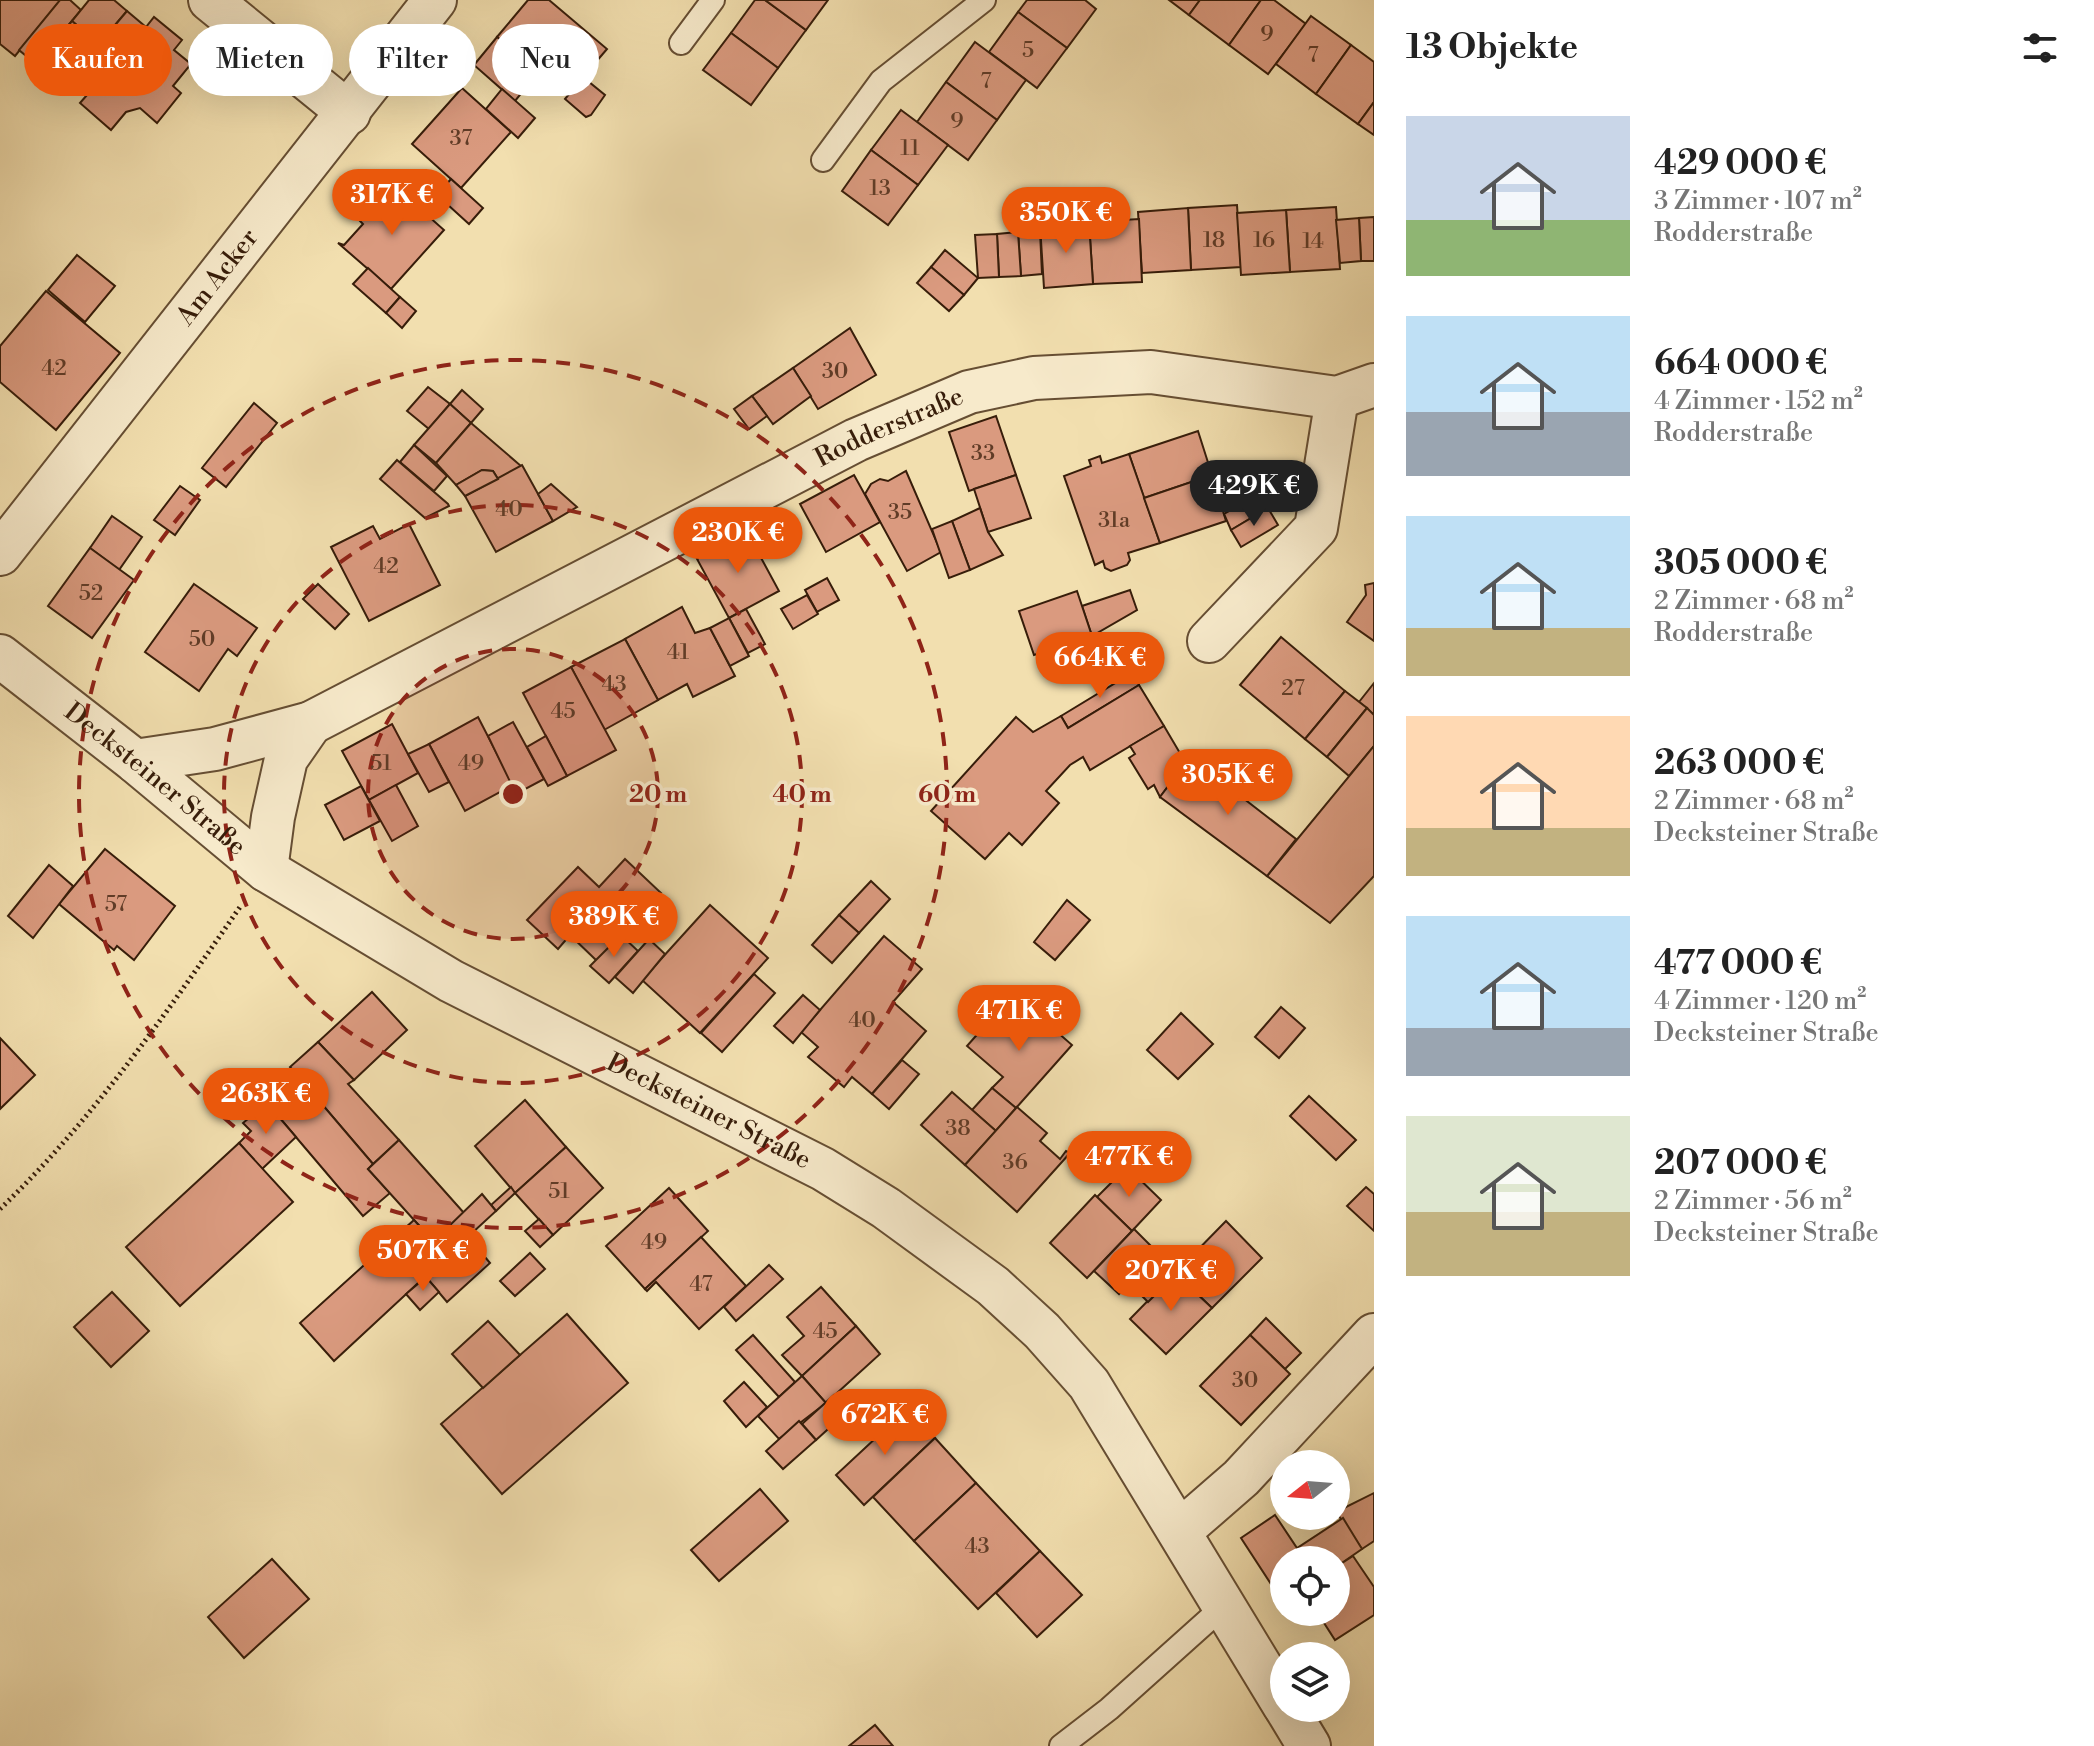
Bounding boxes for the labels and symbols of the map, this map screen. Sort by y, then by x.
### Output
house number: 9 [1260,21,1274,48]
house number: 5 [1022,37,1034,64]
house number: 7 [1307,42,1319,69]
house number: 7 [980,68,992,95]
house number: 9 [950,108,964,135]
house number: 37 [450,125,472,152]
house number: 11 [900,135,920,162]
pin: 317K € [327,169,457,237]
house number: 13 [869,175,891,202]
pin: 350K € [1001,187,1131,255]
street label: Am Acker [169,222,265,333]
house number: 18 [1203,227,1225,254]
house number: 16 [1253,227,1275,254]
house number: 14 [1302,228,1324,255]
house number: 42 [41,355,67,382]
house number: 30 [822,358,848,385]
street label: Rodderstraße [810,380,968,474]
house number: 33 [971,440,995,467]
pin: 429K € [1189,460,1319,528]
house number: 40 [495,496,523,523]
house number: 35 [888,499,912,526]
pin: 230K € [673,507,803,575]
house number: 31a [1098,507,1131,534]
house number: 42 [373,553,399,580]
house number: 52 [79,580,103,607]
house number: 50 [189,626,215,653]
pin: 664K € [1035,632,1165,700]
house number: 41 [667,639,690,666]
house number: 43 [601,671,627,698]
house number: 27 [1281,675,1305,702]
street label: Decksteiner Straße [58,696,252,862]
house number: 45 [550,698,576,725]
pin: 305K € [1163,749,1293,817]
house number: 51 [370,750,392,777]
house number: 49 [458,750,484,777]
centre of rings [499,780,527,808]
text: 20 m [629,780,687,810]
text: 40 m [772,780,832,810]
text: 60 m [918,780,976,810]
house number: 57 [105,891,127,918]
pin: 389K € [549,891,679,959]
pin: 471K € [954,985,1084,1053]
house number: 40 [848,1007,876,1034]
street label: Decksteiner Straße [601,1046,816,1176]
pin: 263K € [201,1068,331,1136]
house number: 38 [945,1115,971,1142]
pin: 477K € [1064,1131,1194,1199]
house number: 36 [1002,1149,1028,1176]
house number: 51 [548,1178,570,1205]
pin: 507K € [358,1225,488,1293]
house number: 49 [641,1229,667,1256]
pin: 207K € [1106,1245,1236,1313]
house number: 47 [689,1271,713,1298]
house number: 45 [812,1318,838,1345]
house number: 30 [1232,1367,1258,1394]
pin: 672K € [820,1389,950,1457]
north arrow [1270,1450,1350,1530]
house number: 43 [964,1533,990,1560]

